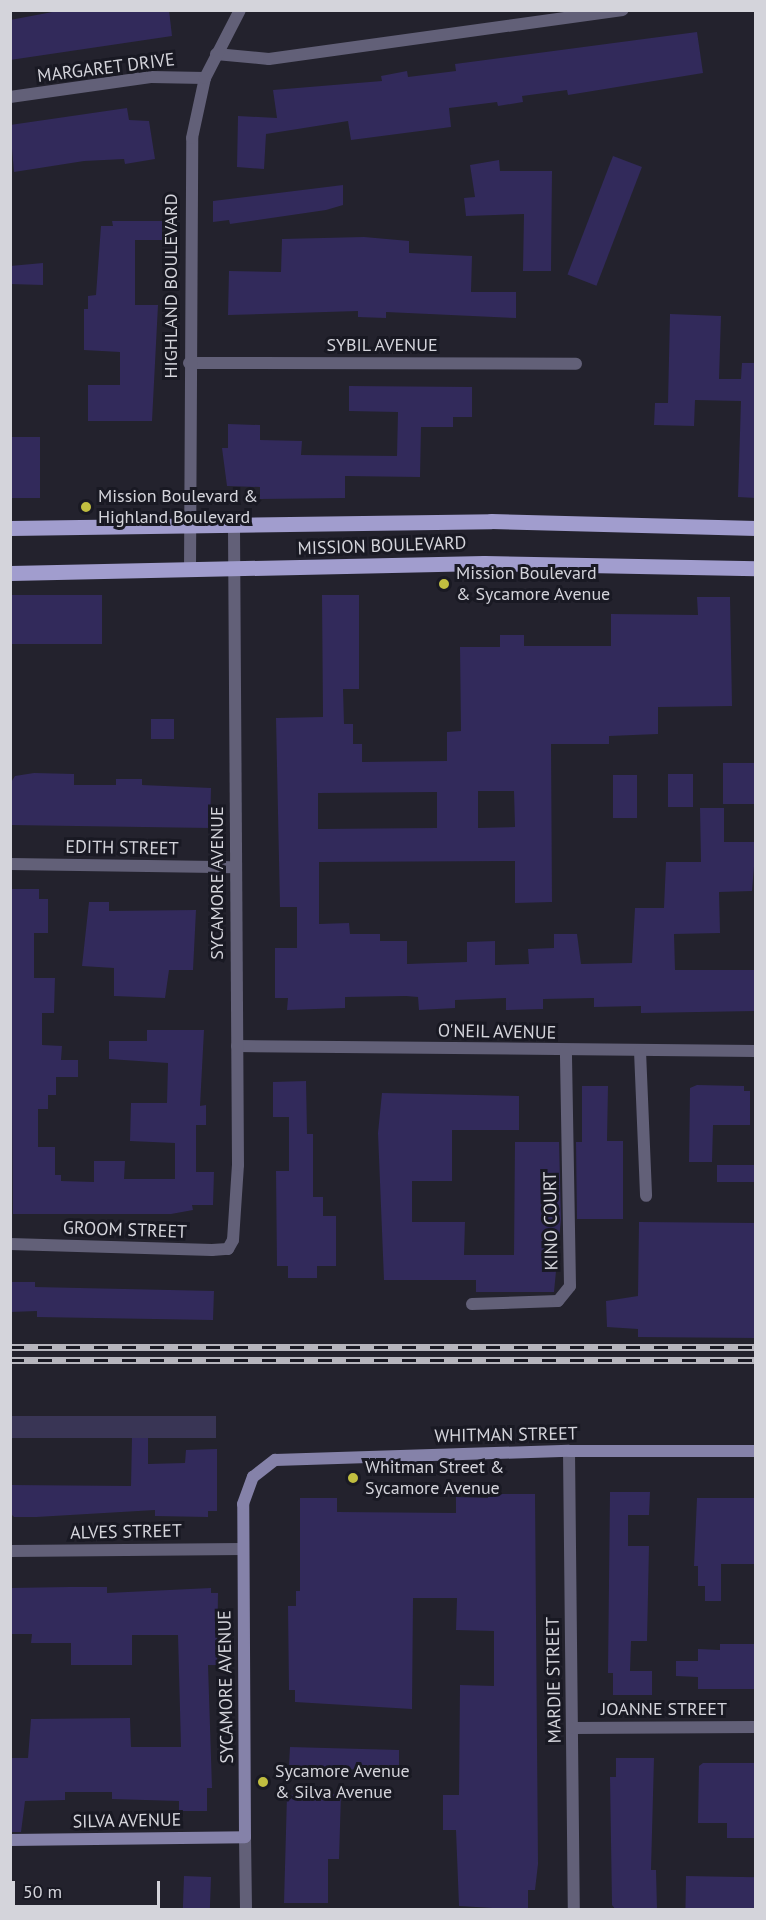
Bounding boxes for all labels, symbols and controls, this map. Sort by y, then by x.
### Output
street label: MARGARET DRIVE [36,49,176,87]
street label: HIGHLAND BOULEVARD [160,193,182,379]
street label: SYBIL AVENUE [326,334,438,356]
place label: Mission Boulevard & Highland Boulevard [98,486,258,528]
marker: Mission Boulevard & Highland Boulevard [79,500,93,514]
street label: MISSION BOULEVARD [297,532,467,560]
place label: Mission Boulevard & Sycamore Avenue [456,563,611,606]
marker: Mission Boulevard & Sycamore Avenue [437,577,451,591]
street label: SYCAMORE AVENUE [206,806,228,960]
street label: EDITH STREET [65,836,179,860]
street label: O'NEIL AVENUE [437,1020,557,1044]
street label: KINO COURT [539,1171,563,1271]
street label: GROOM STREET [63,1217,187,1243]
street label: WHITMAN STREET [434,1423,578,1447]
place label: Whitman Street & Sycamore Avenue [365,1457,504,1500]
marker: Whitman Street & Sycamore Avenue [346,1471,360,1485]
street label: ALVES STREET [70,1520,182,1544]
street label: SYCAMORE AVENUE [214,1610,238,1764]
street label: MARDIE STREET [542,1617,566,1743]
street label: JOANNE STREET [601,1698,727,1720]
place label: Sycamore Avenue & Silva Avenue [275,1761,410,1804]
marker: Sycamore Avenue & Silva Avenue [256,1775,270,1789]
street label: SILVA AVENUE [72,1809,182,1833]
scale bar [15,1869,164,1907]
text: 50 m [23,1880,62,1903]

